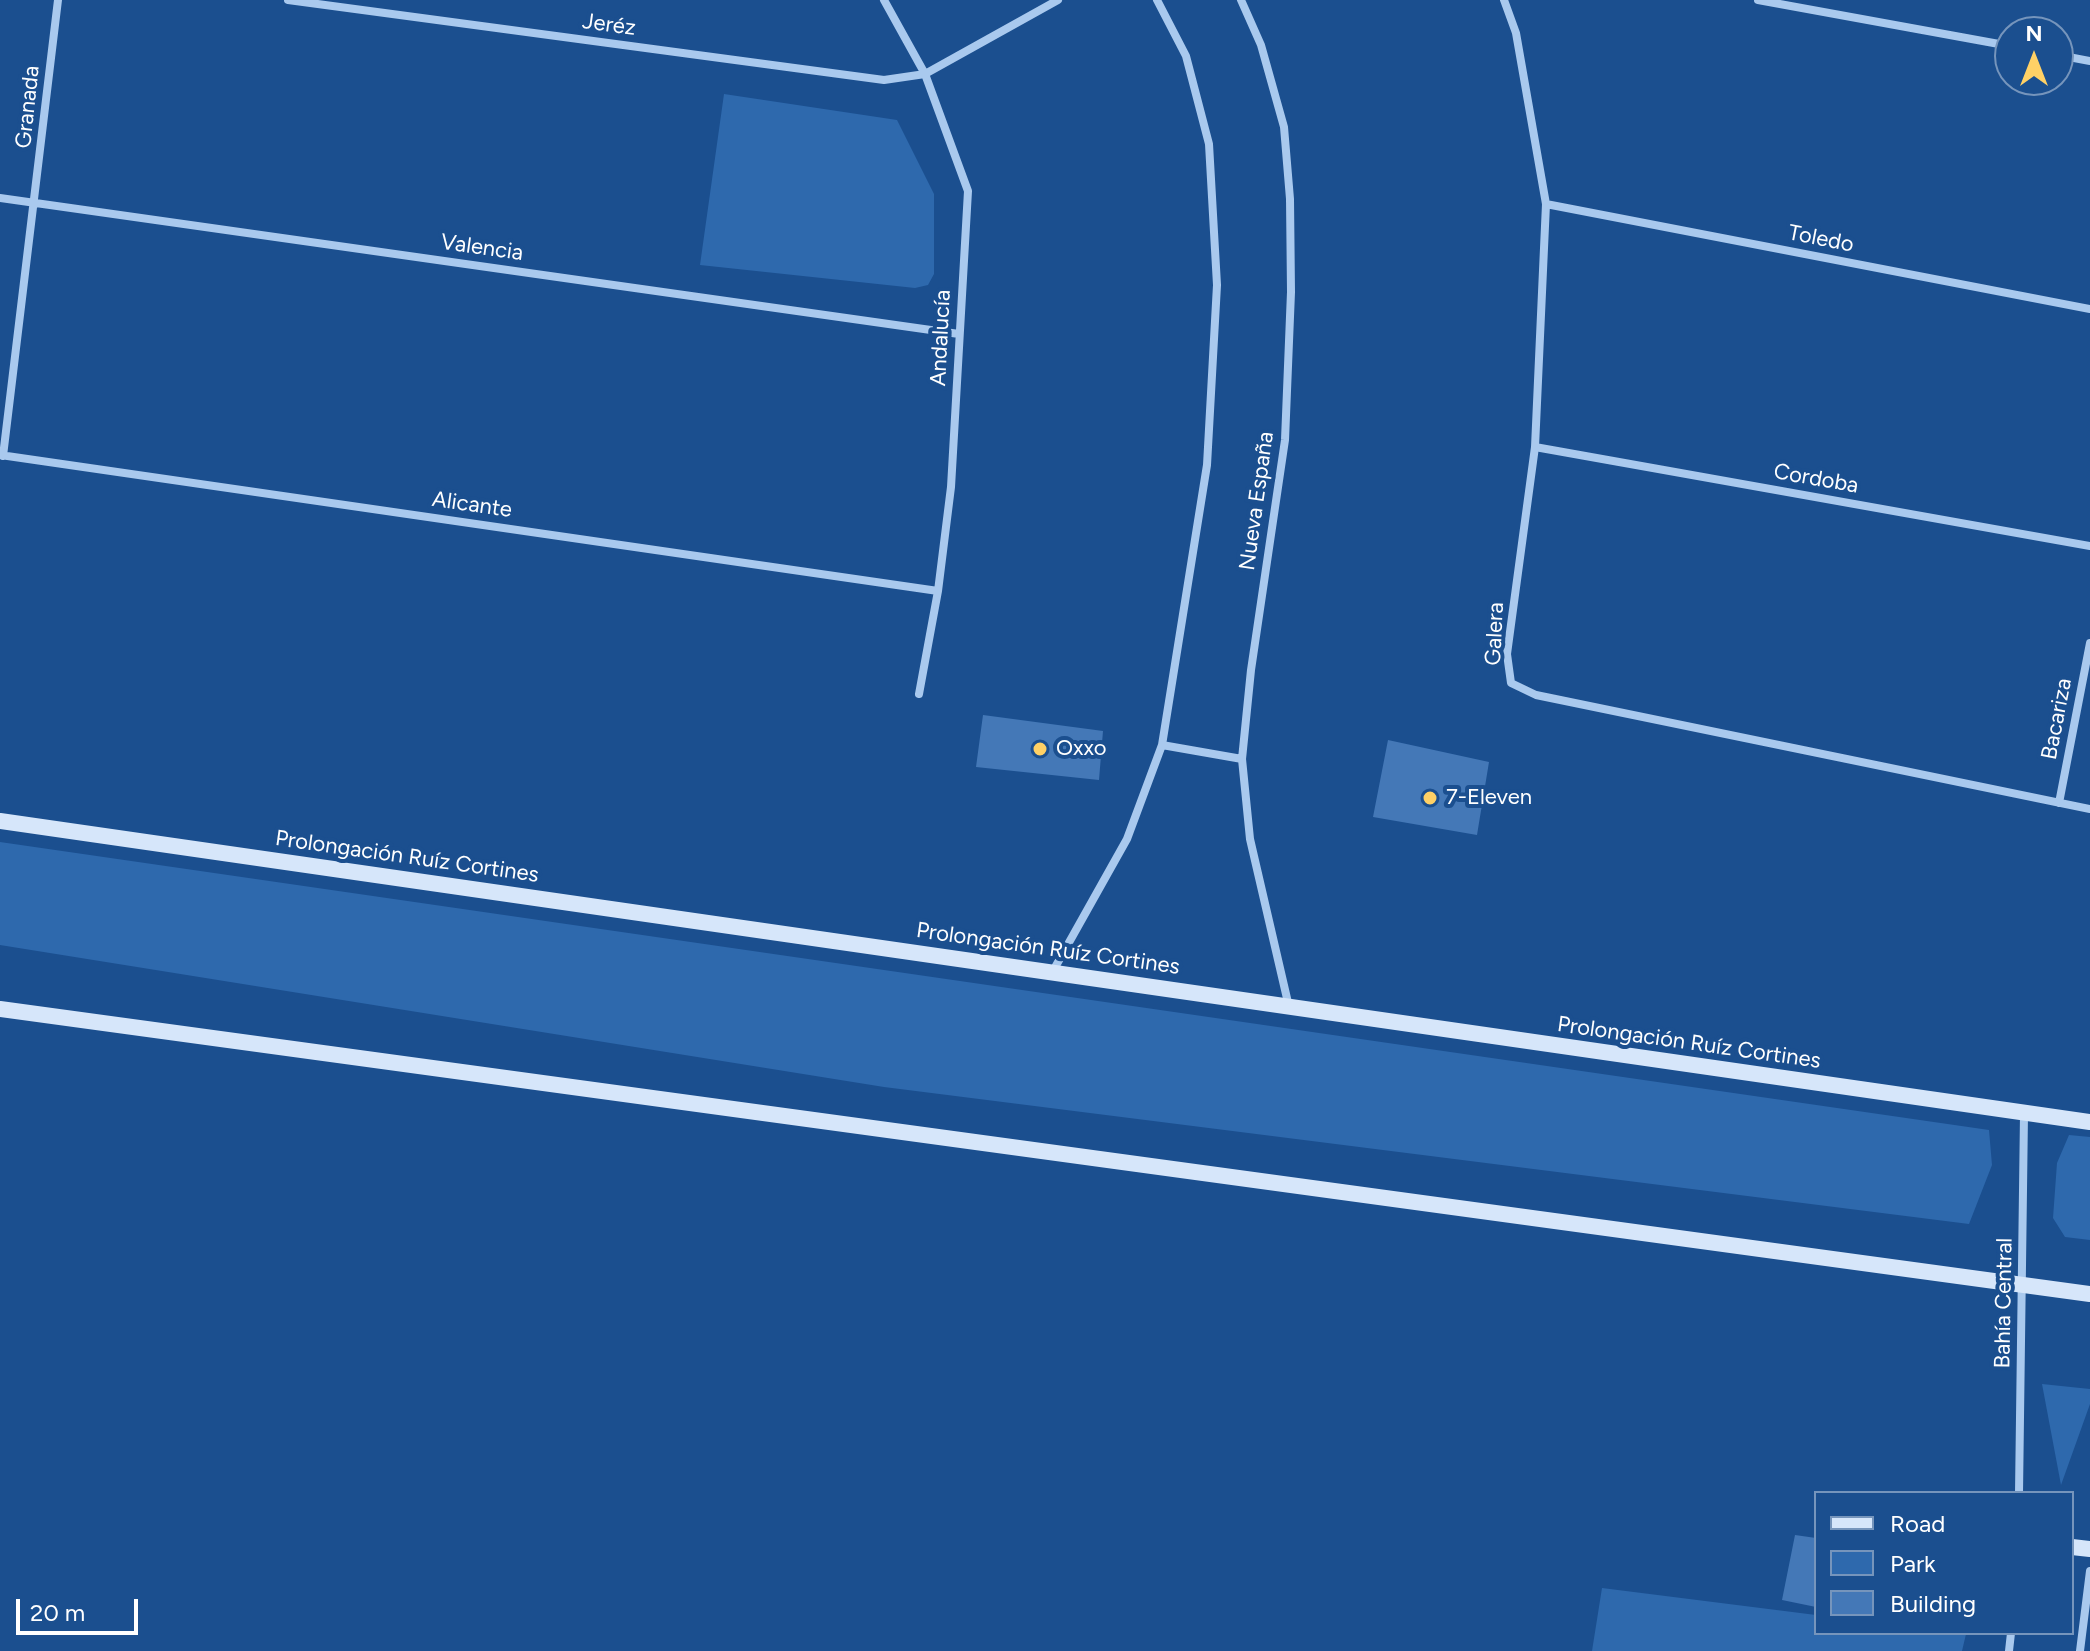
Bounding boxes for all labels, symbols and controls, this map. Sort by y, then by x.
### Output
street label: Jeréz [581,8,637,42]
north arrow [1994,16,2074,96]
text: N [2025,20,2043,47]
street label: Granada [11,64,45,150]
street label: Toledo [1786,220,1856,258]
street label: Valencia [439,229,525,267]
street label: Andalucía [925,289,957,387]
street label: Nueva España [1234,430,1280,572]
street label: Cordoba [1771,459,1861,499]
street label: Alicante [430,486,514,524]
street label: Galera [1480,602,1510,666]
street label: Bacariza [2036,676,2078,762]
place label: Oxxo [1056,736,1107,762]
marker: Oxxo [1031,740,1049,758]
place label: 7-Eleven [1446,785,1532,811]
marker: 7-Eleven [1421,789,1439,807]
street label: Prolongación Ruíz Cortines [274,825,540,889]
street label: Prolongación Ruíz Cortines [915,917,1181,981]
street label: Prolongación Ruíz Cortines [1556,1011,1822,1075]
street label: Bahía Central [1990,1237,2018,1369]
legend [1814,1491,2074,1635]
text: Road [1890,1509,1945,1538]
text: Park [1890,1549,1936,1578]
scale bar [20,1583,142,1633]
text: Building [1890,1589,1976,1618]
text: 20 m [30,1598,85,1627]

